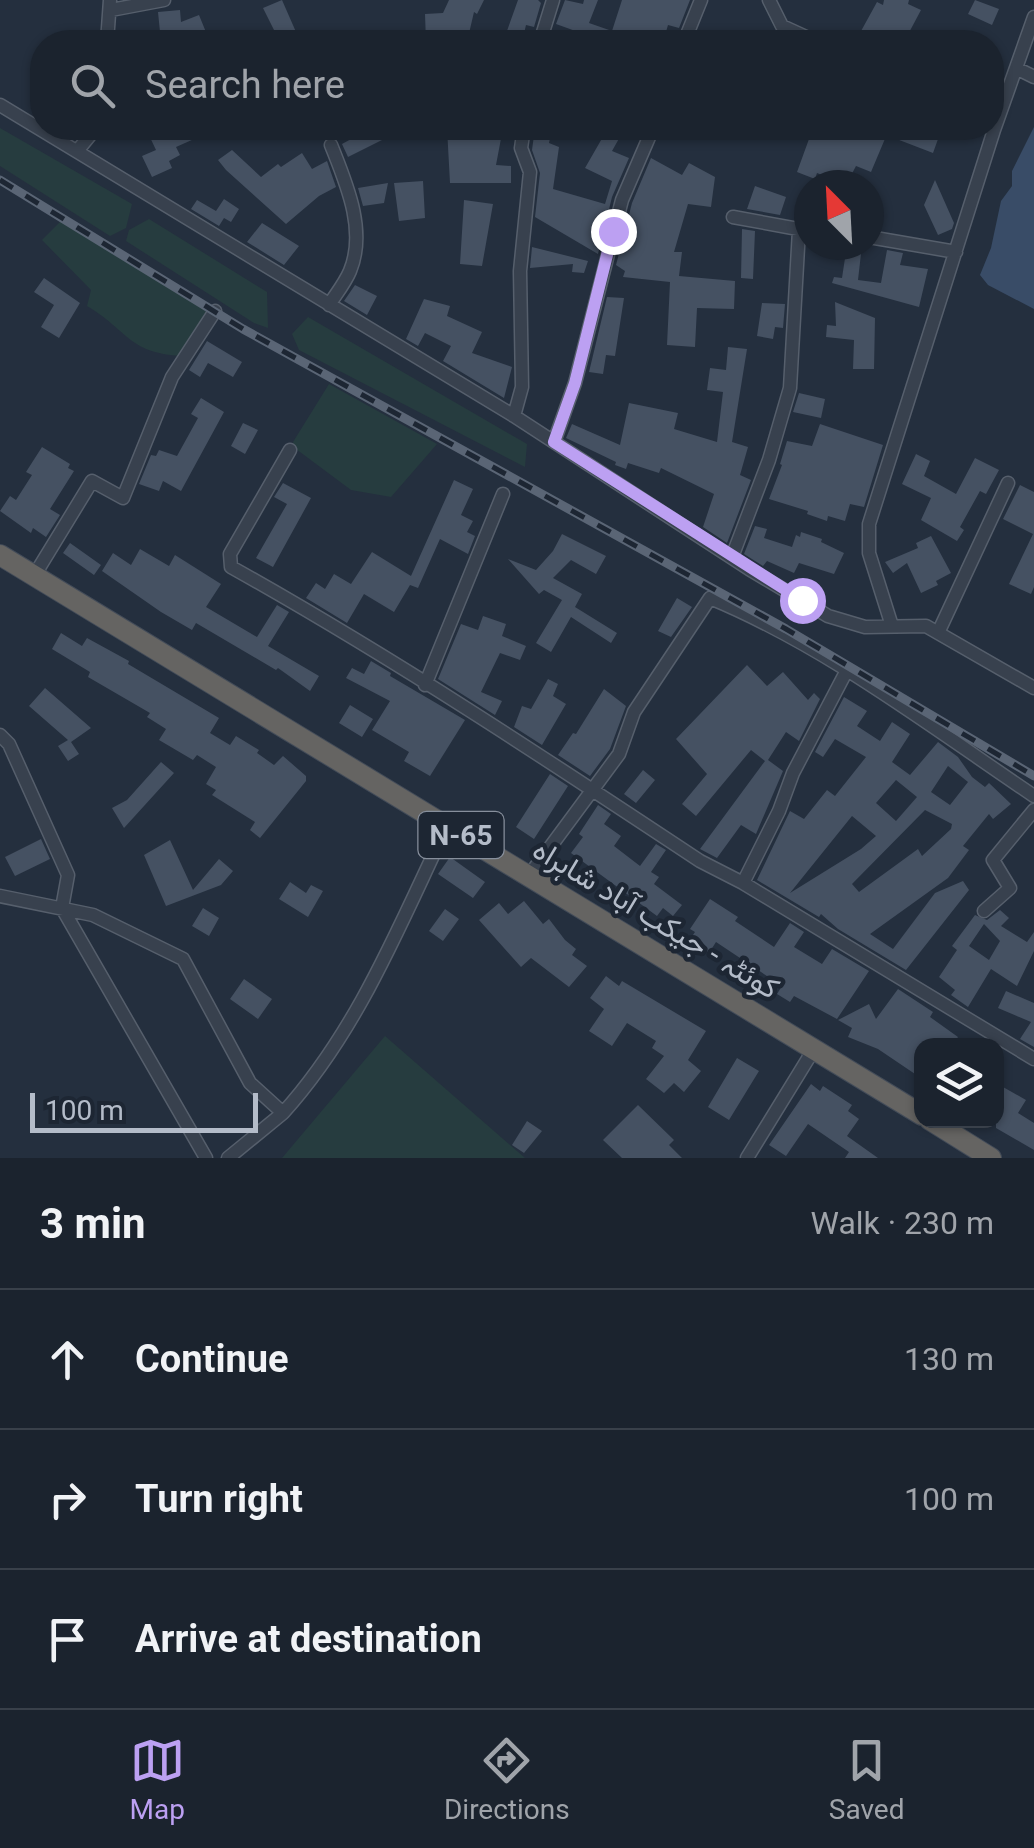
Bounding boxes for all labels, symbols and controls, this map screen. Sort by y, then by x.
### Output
search box [30,30,1004,140]
icon: search [65,58,120,113]
text: Search here [145,63,345,107]
north arrow [794,170,884,260]
route end [591,209,637,255]
route start [780,578,826,624]
road number: N-65 [418,812,504,858]
street label: کوئٹہ - جیکب آباد شاہراہ [526,831,786,1008]
map controls [914,1038,1004,1128]
button: layers [914,1038,1004,1128]
scale bar [30,1088,258,1132]
text: 100 m [45,1094,124,1127]
text: 3 min [40,1199,146,1248]
text: Walk · 230 m [811,1204,994,1242]
icon: ahead [40,1332,95,1387]
text: Continue [135,1337,289,1381]
text: 130 m [904,1340,994,1378]
icon: right [40,1472,95,1527]
text: Turn right [135,1477,303,1521]
text: 100 m [904,1480,994,1518]
icon: arrive [40,1612,95,1667]
text: Arrive at destination [135,1617,482,1661]
tab: Map [130,1733,185,1826]
tab: Directions [444,1733,570,1826]
tab: Saved [829,1733,904,1826]

